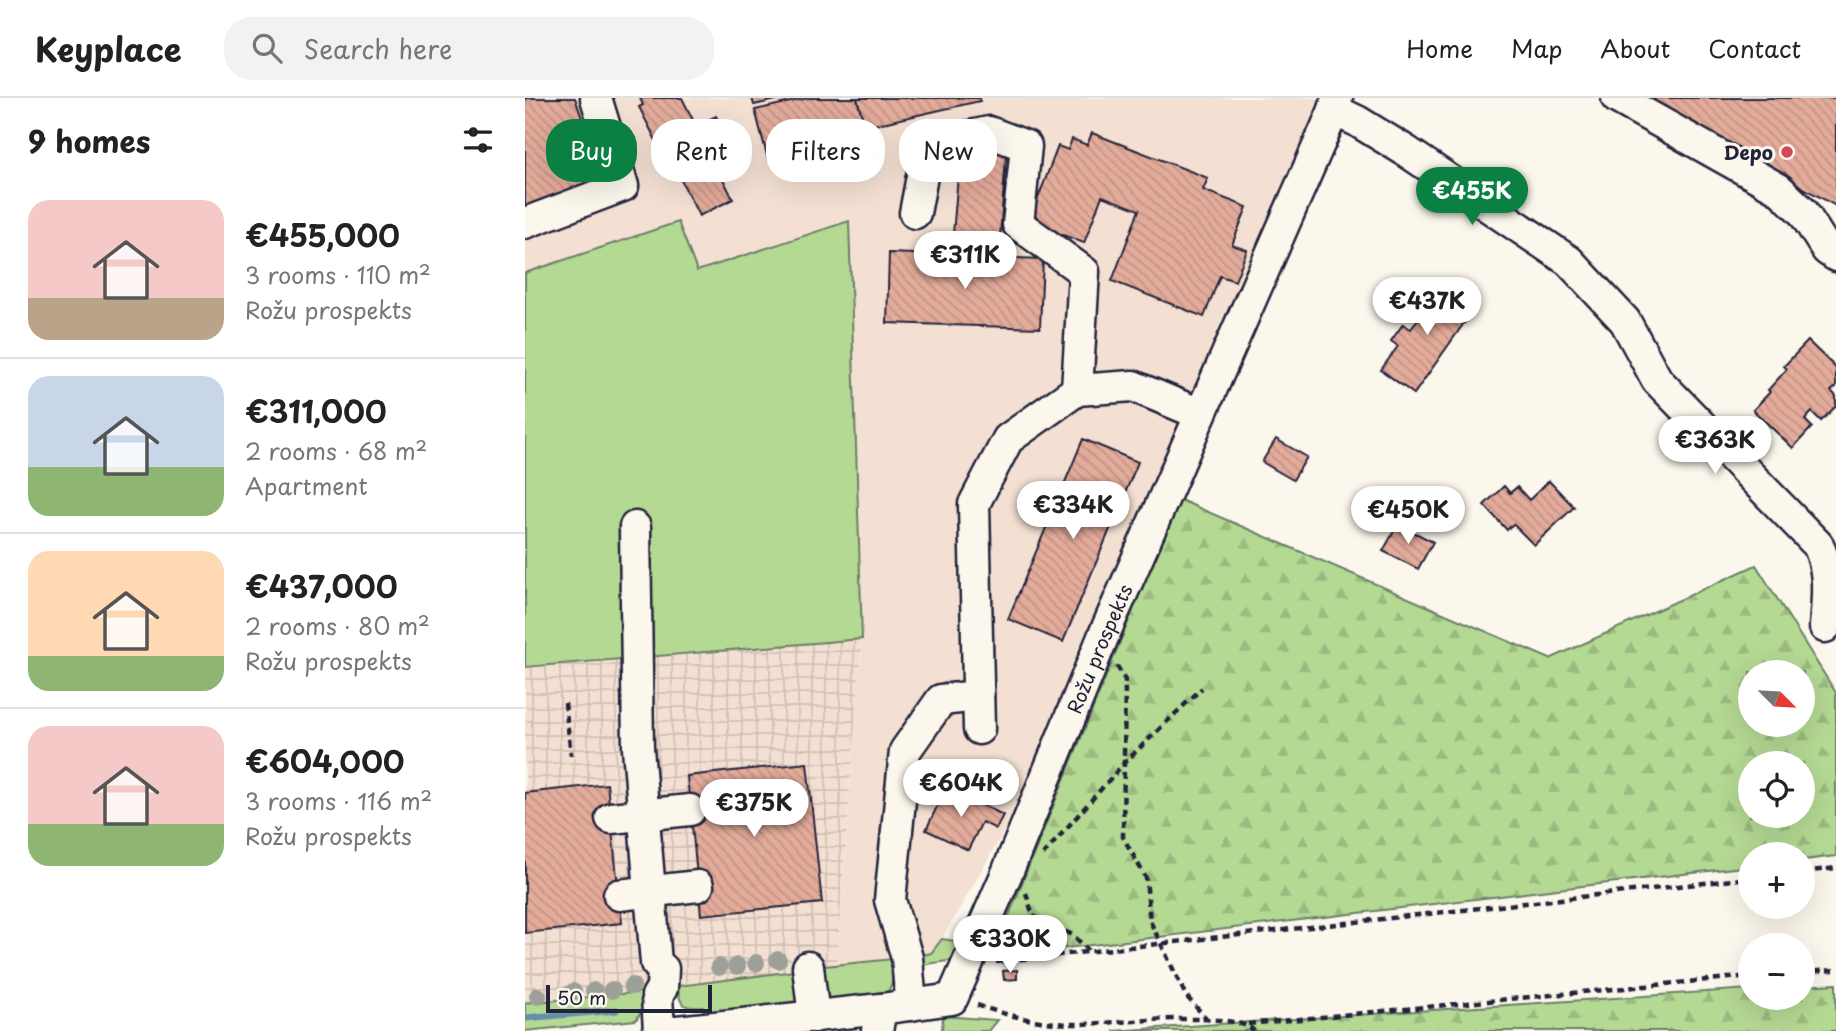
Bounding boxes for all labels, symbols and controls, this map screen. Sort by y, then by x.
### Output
search box [224,17,714,80]
text: Keyplace [35,23,182,73]
icon: search [248,29,286,67]
text: Search here [304,29,452,68]
text: Home [1406,30,1473,66]
text: Map [1511,30,1562,66]
text: About [1600,30,1670,66]
text: Contact [1708,30,1801,66]
text: 9 homes [28,118,150,163]
chip: Buy [546,119,637,182]
chip: Rent [651,119,752,182]
chip: Filters [766,119,885,182]
chip: New [899,119,997,182]
icon: filters [459,121,497,159]
place label: Depo [1723,138,1773,166]
marker: Depo [1779,144,1795,160]
pin: €455K [1423,167,1521,227]
text: €455K [1432,172,1512,207]
text: €455,000 [245,212,400,257]
icon: home [84,228,168,312]
pin: €311K [916,232,1014,291]
text: €311K [930,236,1000,271]
text: 3 rooms · 110 m² [245,257,431,292]
pin: €437K [1378,278,1476,337]
text: €437K [1389,282,1465,317]
text: Rožu prospekts [245,292,412,327]
text: €311,000 [245,388,387,433]
icon: home [84,404,168,488]
pin: €363K [1666,416,1764,476]
text: €363K [1675,421,1755,456]
text: 2 rooms · 68 m² [245,433,427,468]
text: Apartment [245,468,368,503]
pin: €334K [1024,482,1122,541]
text: €334K [1033,486,1113,521]
pin: €450K [1359,486,1457,546]
text: €450K [1367,491,1449,526]
text: €437,000 [245,563,398,608]
icon: home [84,579,168,663]
street label: Rožu prospekts [1059,579,1139,718]
text: 2 rooms · 80 m² [245,608,430,643]
text: Rožu prospekts [245,643,412,678]
north arrow [1738,660,1815,737]
map controls [1738,660,1815,1010]
text: €604,000 [245,738,405,783]
button: locate [1738,751,1815,828]
icon: home [84,754,168,838]
pin: €604K [912,760,1010,819]
text: €604K [919,764,1003,799]
pin: €375K [705,780,803,839]
text: 3 rooms · 116 m² [245,783,432,818]
text: €375K [716,784,792,819]
text: Rožu prospekts [245,818,412,853]
button: + [1738,842,1815,919]
pin: €330K [961,916,1059,975]
text: €330K [969,920,1051,955]
button: − [1738,933,1815,1010]
scale bar [546,982,712,1014]
text: 50 m [557,983,606,1011]

